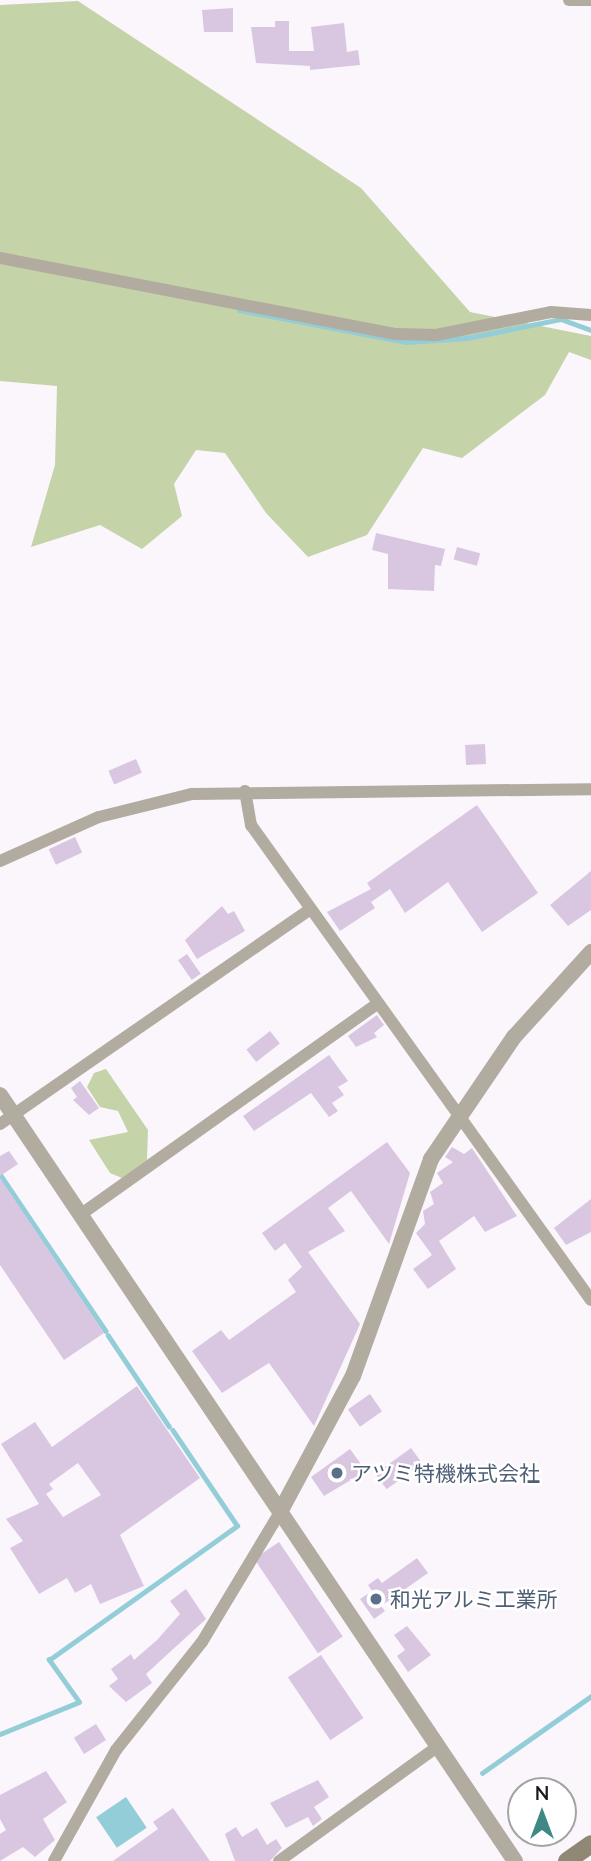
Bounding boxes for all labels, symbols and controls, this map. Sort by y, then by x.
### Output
place label: アツミ特機株式会社 [351,1460,540,1486]
marker: アツミ特機株式会社 [329,1465,345,1481]
place label: 和光アルミ工業所 [390,1586,558,1612]
marker: 和光アルミ工業所 [368,1591,384,1607]
north arrow [507,1777,577,1847]
text: N [535,1781,549,1804]

